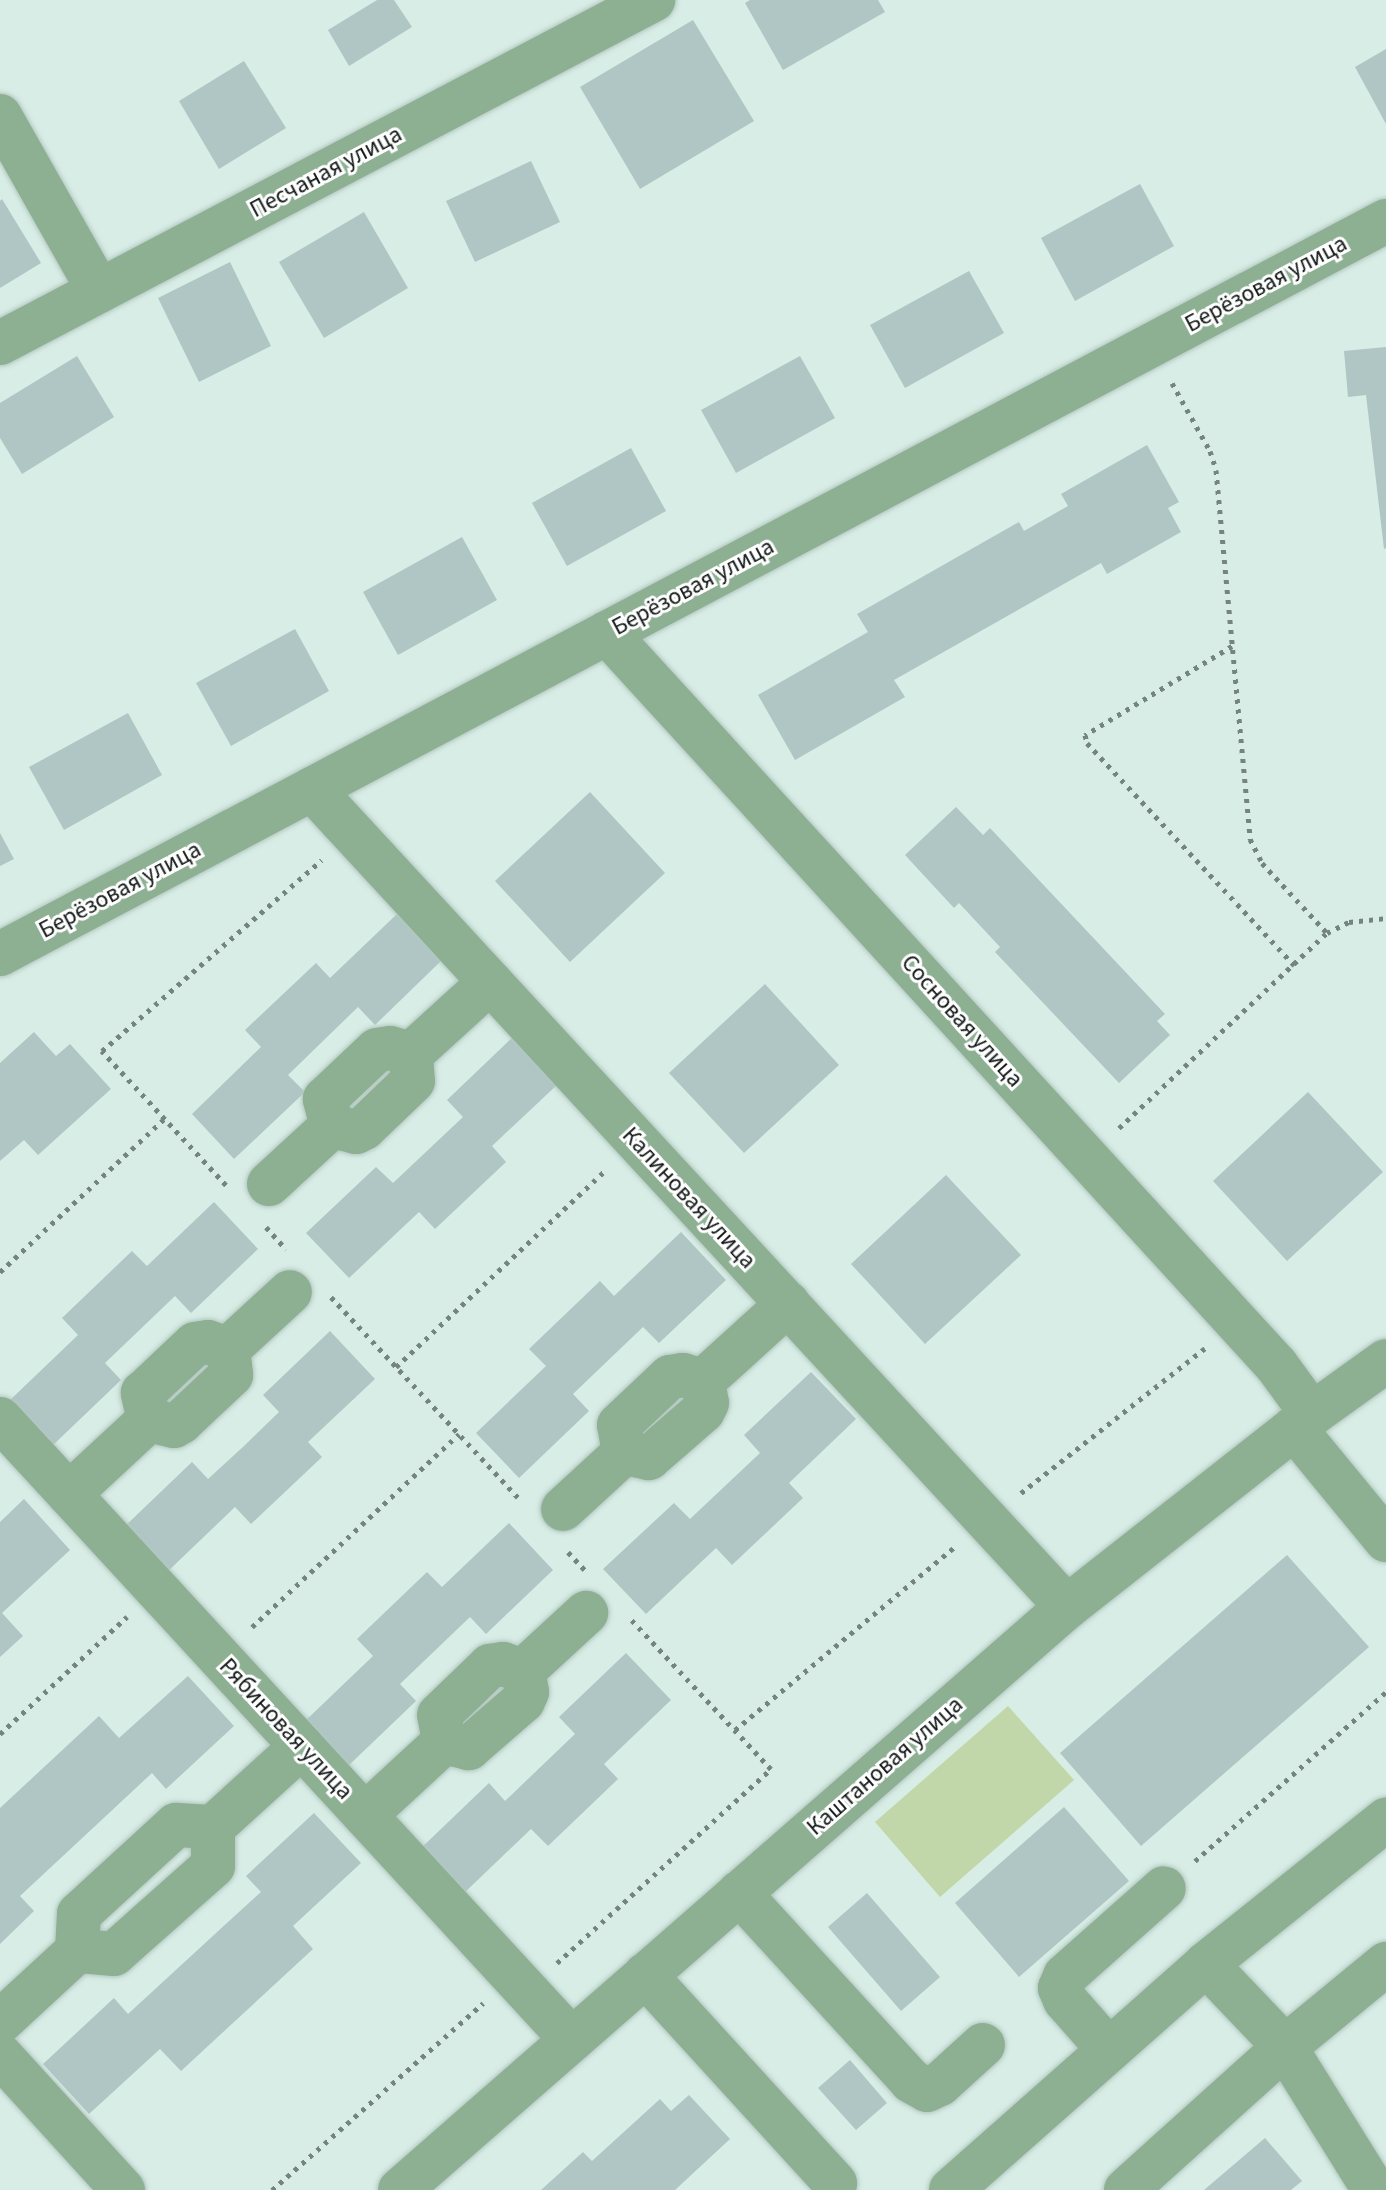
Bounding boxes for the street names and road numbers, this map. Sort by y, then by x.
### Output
street label: Песчаная улица [245,120,407,224]
street label: Берёзовая улица [1180,229,1352,339]
street label: Берёзовая улица [607,532,779,642]
street label: Берёзовая улица [34,835,206,945]
street label: Сосновая улица [895,949,1029,1093]
street label: Калиновая улица [616,1121,762,1275]
street label: Рябиновая улица [213,1652,359,1806]
street label: Каштановая улица [801,1690,969,1842]

